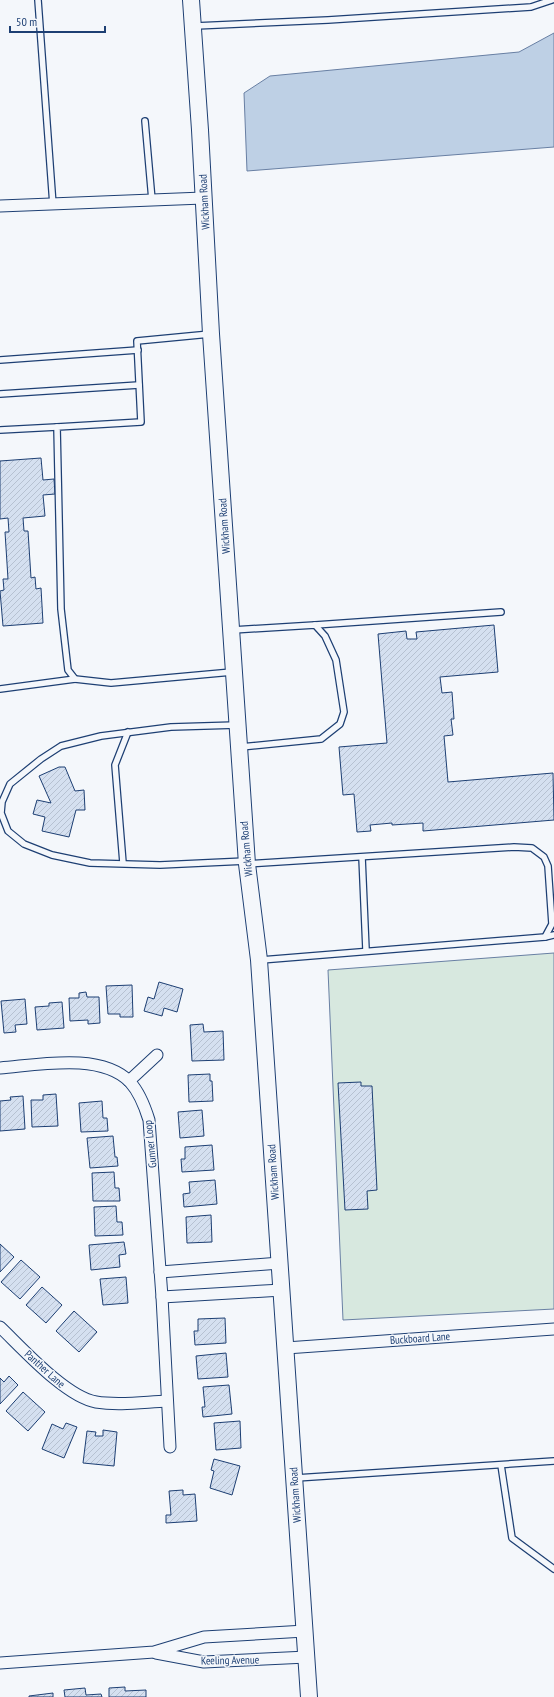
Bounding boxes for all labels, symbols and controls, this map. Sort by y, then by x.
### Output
scale bar [10,8,105,34]
text: 50 m [16,14,37,29]
street label: Wickham Road [196,174,212,230]
street label: Wickham Road [215,498,233,554]
street label: Wickham Road [237,821,255,877]
street label: Gunner Loop [141,1119,159,1169]
street label: Wickham Road [264,1144,282,1200]
street label: Buckboard Lane [389,1329,451,1347]
street label: Panther Lane [22,1347,69,1391]
street label: Wickham Road [286,1467,304,1523]
street label: Keeling Avenue [201,1652,260,1668]

